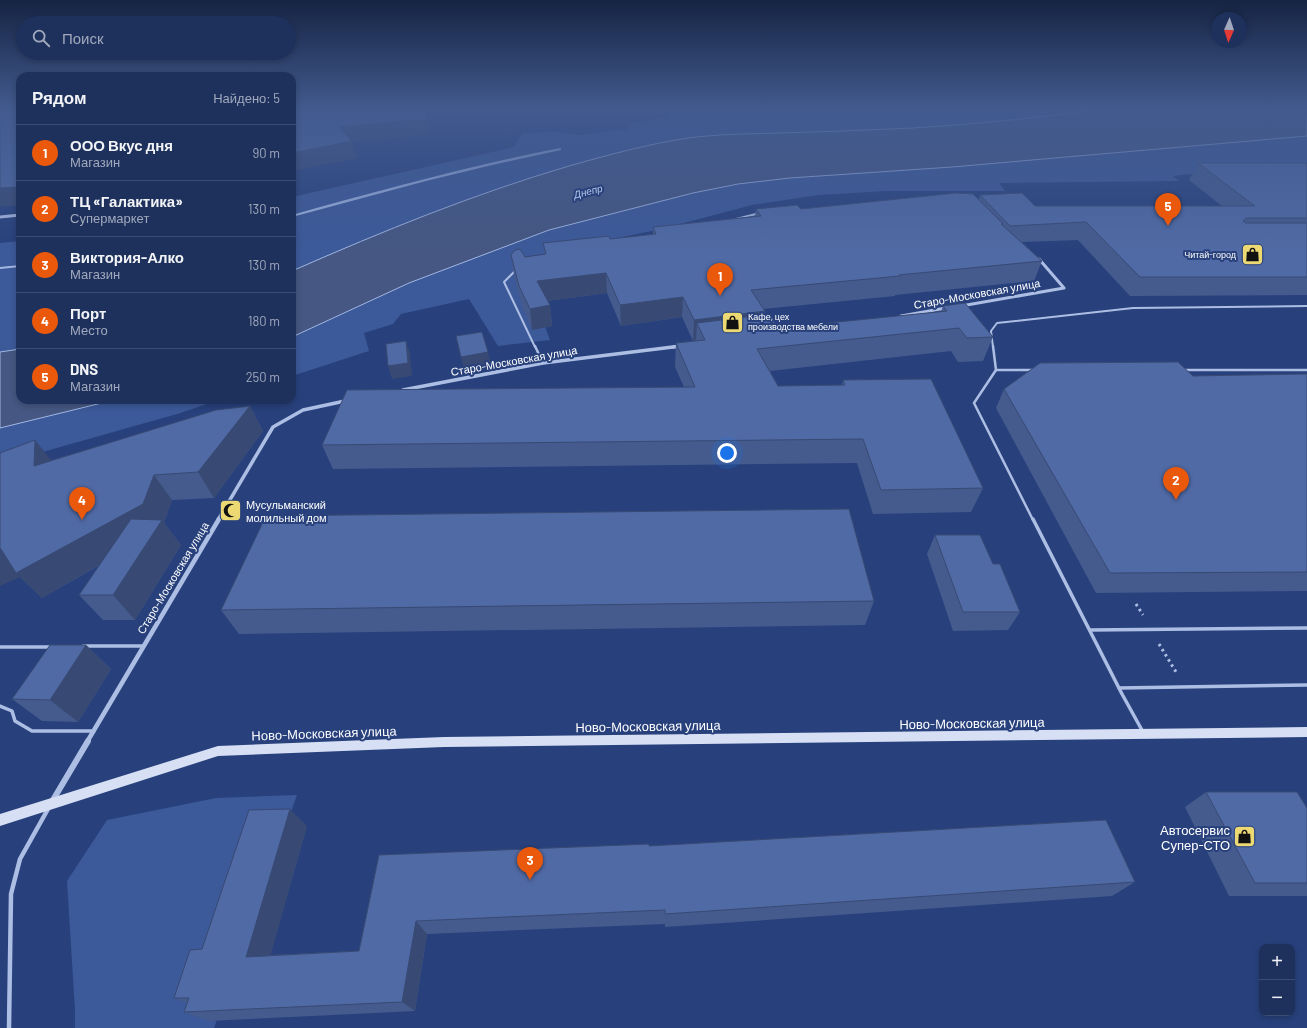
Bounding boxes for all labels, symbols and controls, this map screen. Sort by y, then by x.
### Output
north arrow [1211,12,1247,48]
search box [16,16,296,60]
icon: search [30,27,52,49]
text: Поиск [62,29,104,47]
text: Рядом [32,87,87,107]
text: Найдено: 5 [213,90,280,106]
text: ООО Вкус дня [70,136,173,154]
text: 1 [43,145,47,161]
text: 90 m [253,145,280,161]
text: Магазин [70,154,120,170]
water label: Днепр [571,182,604,201]
text: ТЦ «Галактика» [70,192,183,210]
pin: 5 [1155,193,1181,226]
text: 2 [41,201,49,217]
text: 130 m [248,201,280,217]
text: Супермаркет [70,210,149,226]
shop icon: Читай-город [1239,242,1265,268]
text: Виктория-Алко [70,248,184,266]
place label: Читай-город [1184,249,1237,260]
text: 3 [41,257,49,273]
text: 130 m [248,257,280,273]
pin: 1 [707,263,733,296]
text: Магазин [70,266,120,282]
street label: Старо-Московская улица [913,276,1042,311]
text: Порт [70,304,106,322]
shop icon: Кафе, цех производства мебели [719,309,745,335]
place label: Кафе, цех производства мебели [748,311,838,332]
text: 4 [41,313,49,329]
text: 180 m [248,313,280,329]
text: Место [70,322,108,338]
street label: Старо-Московская улица [450,343,579,378]
text: DNS [70,360,98,378]
text: 5 [41,369,49,385]
text: 250 m [246,369,280,385]
text: Магазин [70,378,120,394]
your location [717,443,737,463]
pin: 2 [1163,467,1189,500]
pin: 4 [69,487,95,520]
mosque icon: Мусульманский молильный дом [217,498,243,524]
place label: Мусульманский молильный дом [246,498,327,524]
street label: Старо-Московская улица [134,519,212,636]
street label: Ново-Московская улица [899,714,1046,732]
street label: Ново-Московская улица [575,717,722,735]
street label: Ново-Московская улица [251,722,398,744]
place label: Автосервис Супер-СТО [1160,822,1230,853]
shop icon: Автосервис Супер-СТО [1232,824,1258,850]
pin: 3 [517,847,543,880]
map controls [1259,944,1295,1016]
button: + [1259,944,1295,980]
button: − [1259,980,1295,1016]

